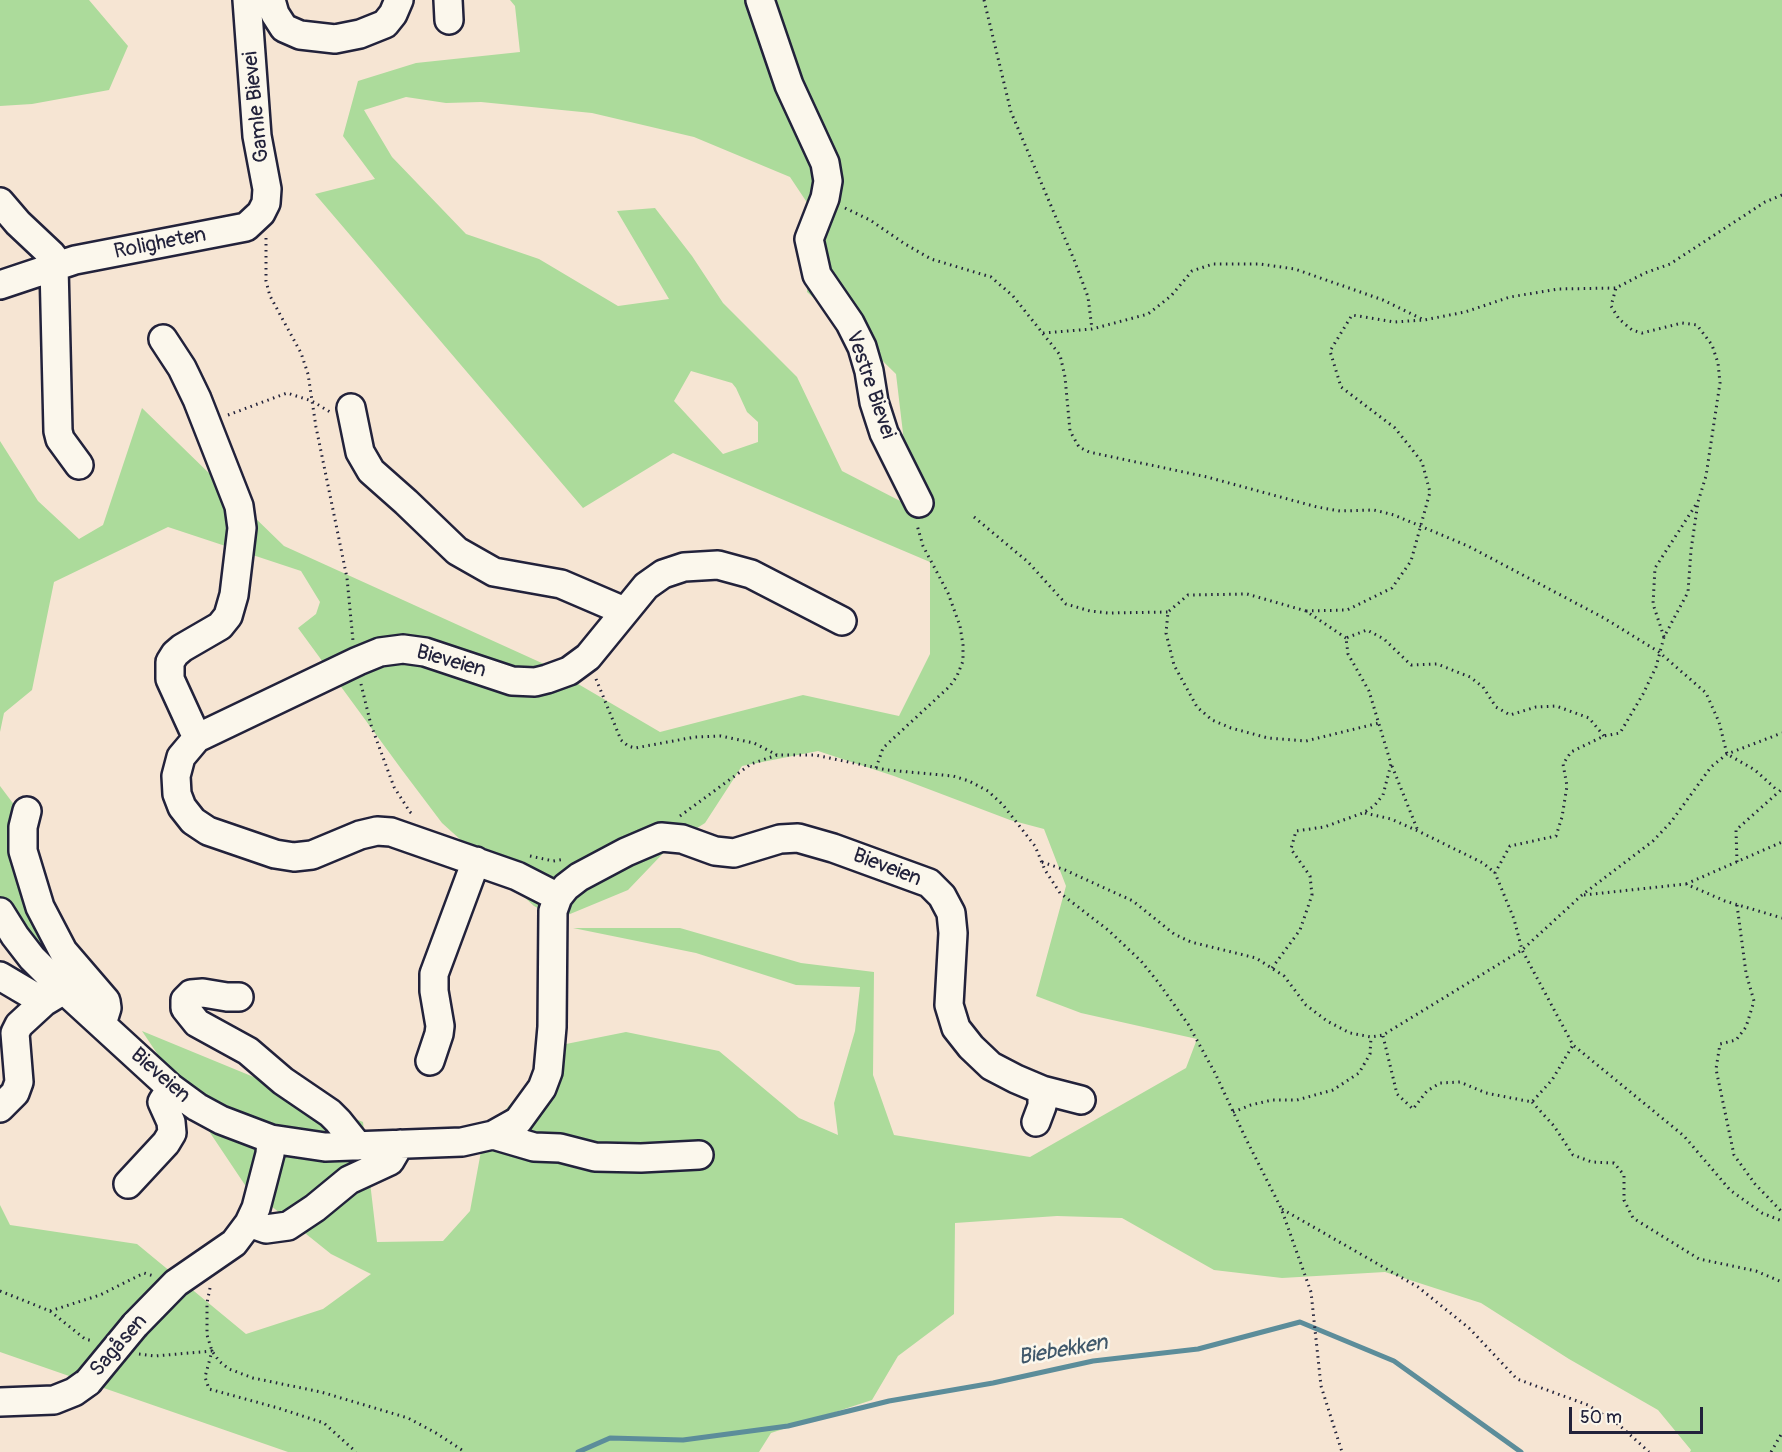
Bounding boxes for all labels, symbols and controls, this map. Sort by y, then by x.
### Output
street label: Gamle Bievei [239,50,275,164]
street label: Roligheten [112,223,208,265]
street label: Vestre Bievei [840,328,900,442]
street label: Bieveien [413,640,489,684]
street label: Bieveien [849,843,925,893]
street label: Bieveien [125,1043,195,1109]
street label: Sagåsen [85,1310,153,1382]
water label: Biebekken [1016,1330,1110,1372]
scale bar [1572,1395,1706,1433]
text: 50 m [1580,1406,1622,1429]

